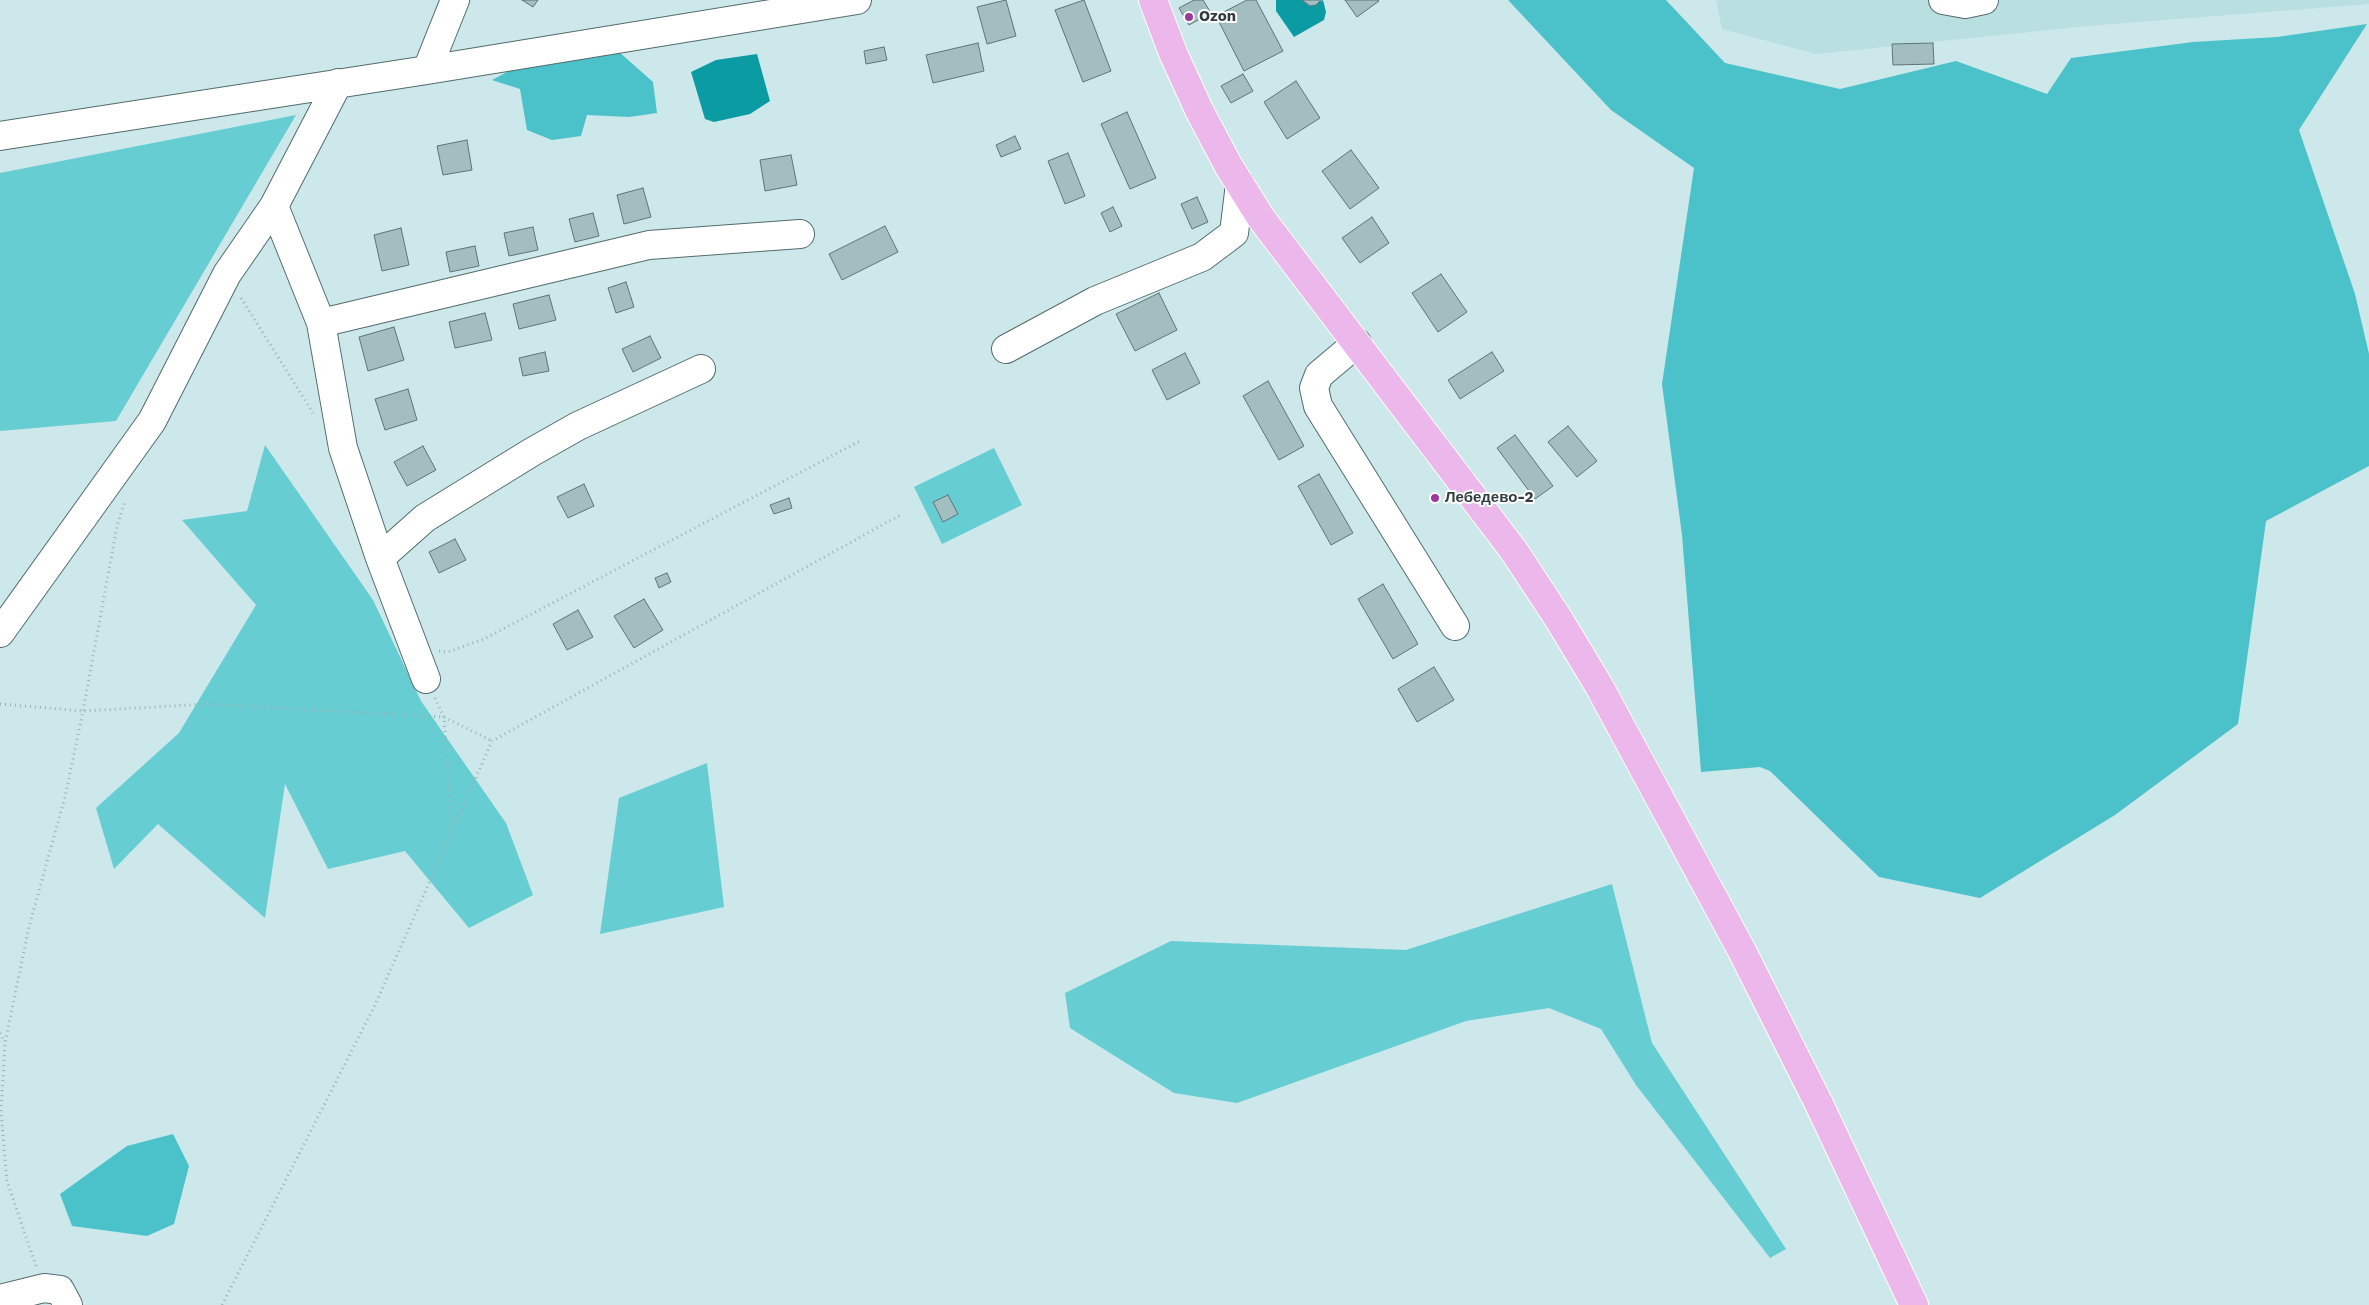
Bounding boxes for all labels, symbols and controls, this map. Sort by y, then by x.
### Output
place label: Ozon [1199,8,1236,26]
marker: Ozon [1183,11,1195,23]
place label: Лебедево-2 [1445,489,1533,507]
marker: Лебедево-2 [1429,492,1441,504]

